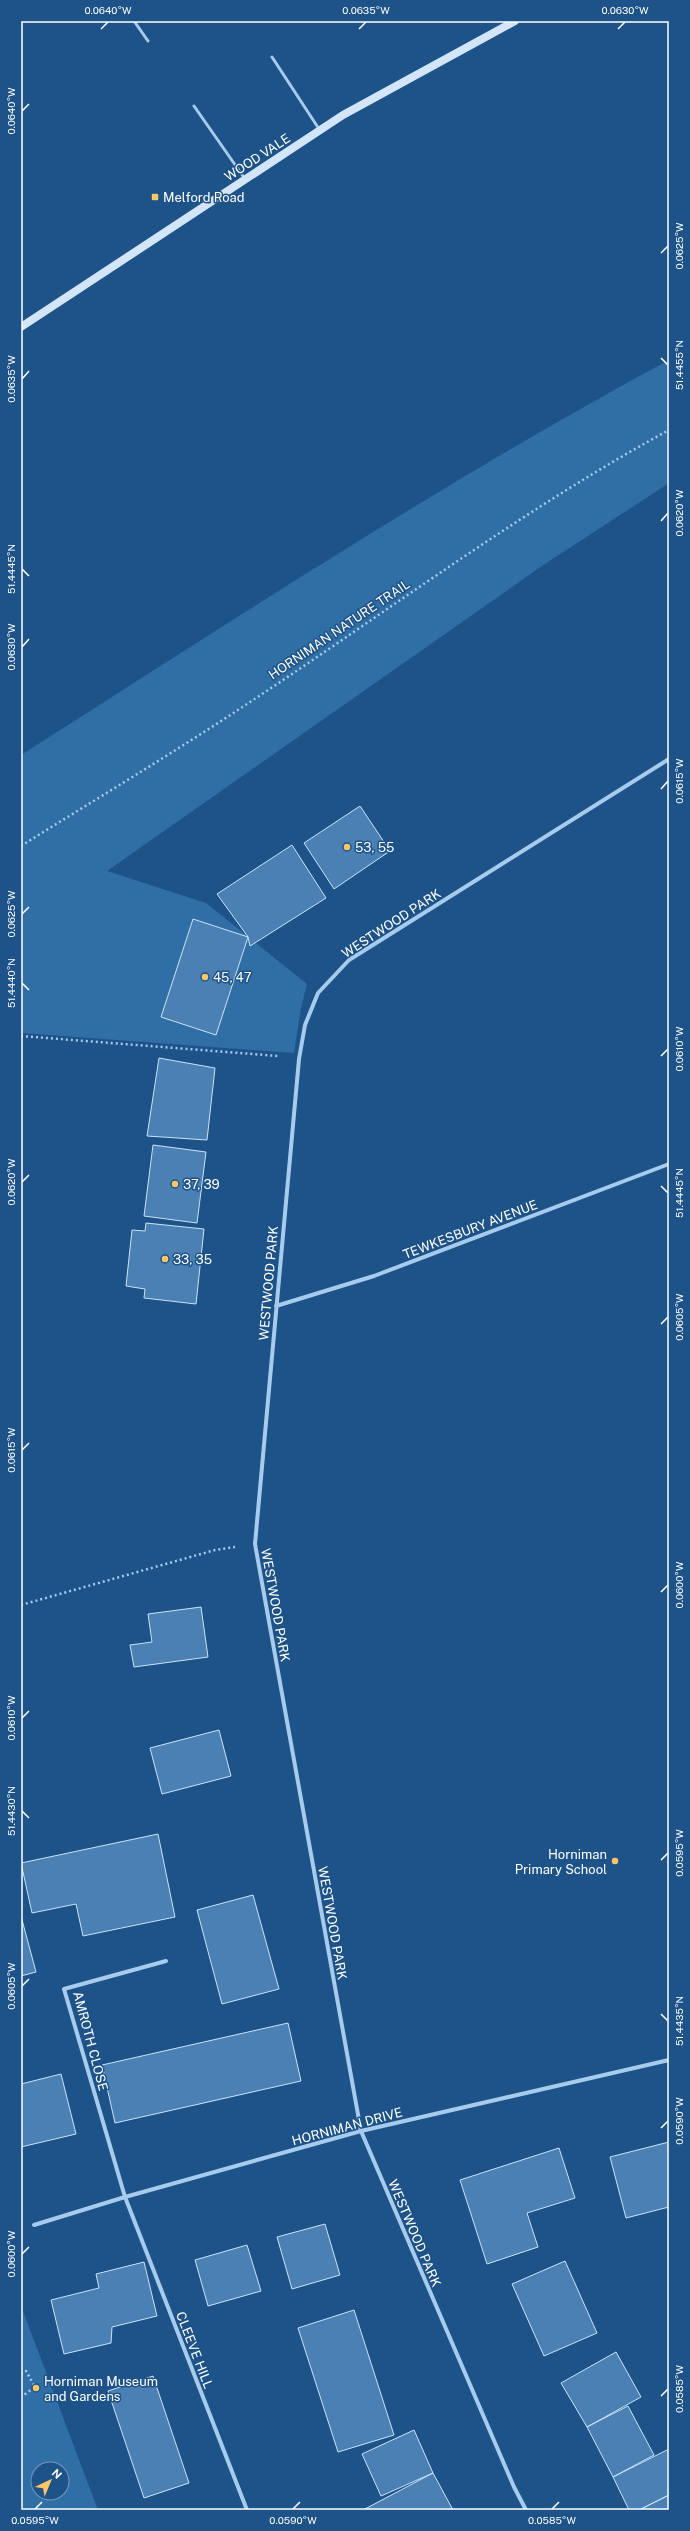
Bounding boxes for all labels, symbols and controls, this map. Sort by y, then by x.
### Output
text: 0.0640°W [84,4,132,16]
text: 0.0635°W [342,4,390,16]
text: 0.0630°W [601,4,649,16]
text: 0.0640°W [5,87,17,135]
street label: WOOD VALE [222,131,293,184]
place label: Melford Road [163,190,245,205]
marker: Melford Road [150,192,160,202]
text: 0.0625°W [673,222,685,270]
text: 51.4455°N [673,340,685,390]
text: 0.0635°W [5,355,17,403]
text: 0.0620°W [673,489,685,536]
text: 51.4445°N [5,544,17,594]
street label: HORNIMAN NATURE TRAIL [266,576,413,682]
text: 0.0630°W [5,623,17,671]
text: 0.0615°W [673,758,685,804]
place label: 53, 55 [355,840,394,855]
marker: 53, 55 [342,842,352,852]
street label: WESTWOOD PARK [339,886,444,961]
text: 0.0625°W [5,890,17,938]
text: 51.4440°N [5,958,17,1008]
place label: 45, 47 [213,970,252,985]
marker: 45, 47 [200,972,210,982]
text: 0.0610°W [673,1026,685,1072]
text: 0.0620°W [5,1158,17,1205]
text: 51.4445°N [673,1168,685,1218]
place label: 37, 39 [183,1177,220,1192]
marker: 37, 39 [170,1179,180,1189]
street label: TEWKESBURY AVENUE [401,1197,540,1262]
street label: WESTWOOD PARK [256,1225,281,1341]
place label: 33, 35 [173,1252,212,1267]
marker: 33, 35 [160,1254,170,1264]
text: 0.0605°W [673,1293,685,1341]
text: 0.0615°W [5,1427,17,1473]
street label: WESTWOOD PARK [258,1547,293,1663]
text: 0.0600°W [673,1561,685,1608]
text: 0.0610°W [5,1695,17,1741]
text: 51.4430°N [5,1786,17,1836]
text: 0.0595°W [673,1829,685,1877]
place label: Horniman Primary School [515,1847,607,1877]
marker: Horniman Primary School [610,1856,620,1866]
street label: WESTWOOD PARK [315,1865,350,1981]
text: 0.0605°W [5,1962,17,2010]
street label: AMROTH CLOSE [70,1990,111,2092]
text: 51.4435°N [673,1996,685,2046]
text: 0.0590°W [673,2097,685,2145]
street label: HORNIMAN DRIVE [290,2105,404,2148]
street label: WESTWOOD PARK [385,2177,444,2289]
text: 0.0600°W [5,2230,17,2277]
street label: CLEEVE HILL [173,2310,216,2391]
text: 0.0585°W [673,2365,685,2413]
place label: Horniman Museum and Gardens [44,2374,158,2404]
marker: Horniman Museum and Gardens [31,2383,41,2393]
north arrow [30,2461,70,2501]
text: N [50,2467,64,2481]
text: 0.0595°W [11,2514,59,2526]
text: 0.0590°W [269,2514,317,2526]
text: 0.0585°W [528,2514,576,2526]

